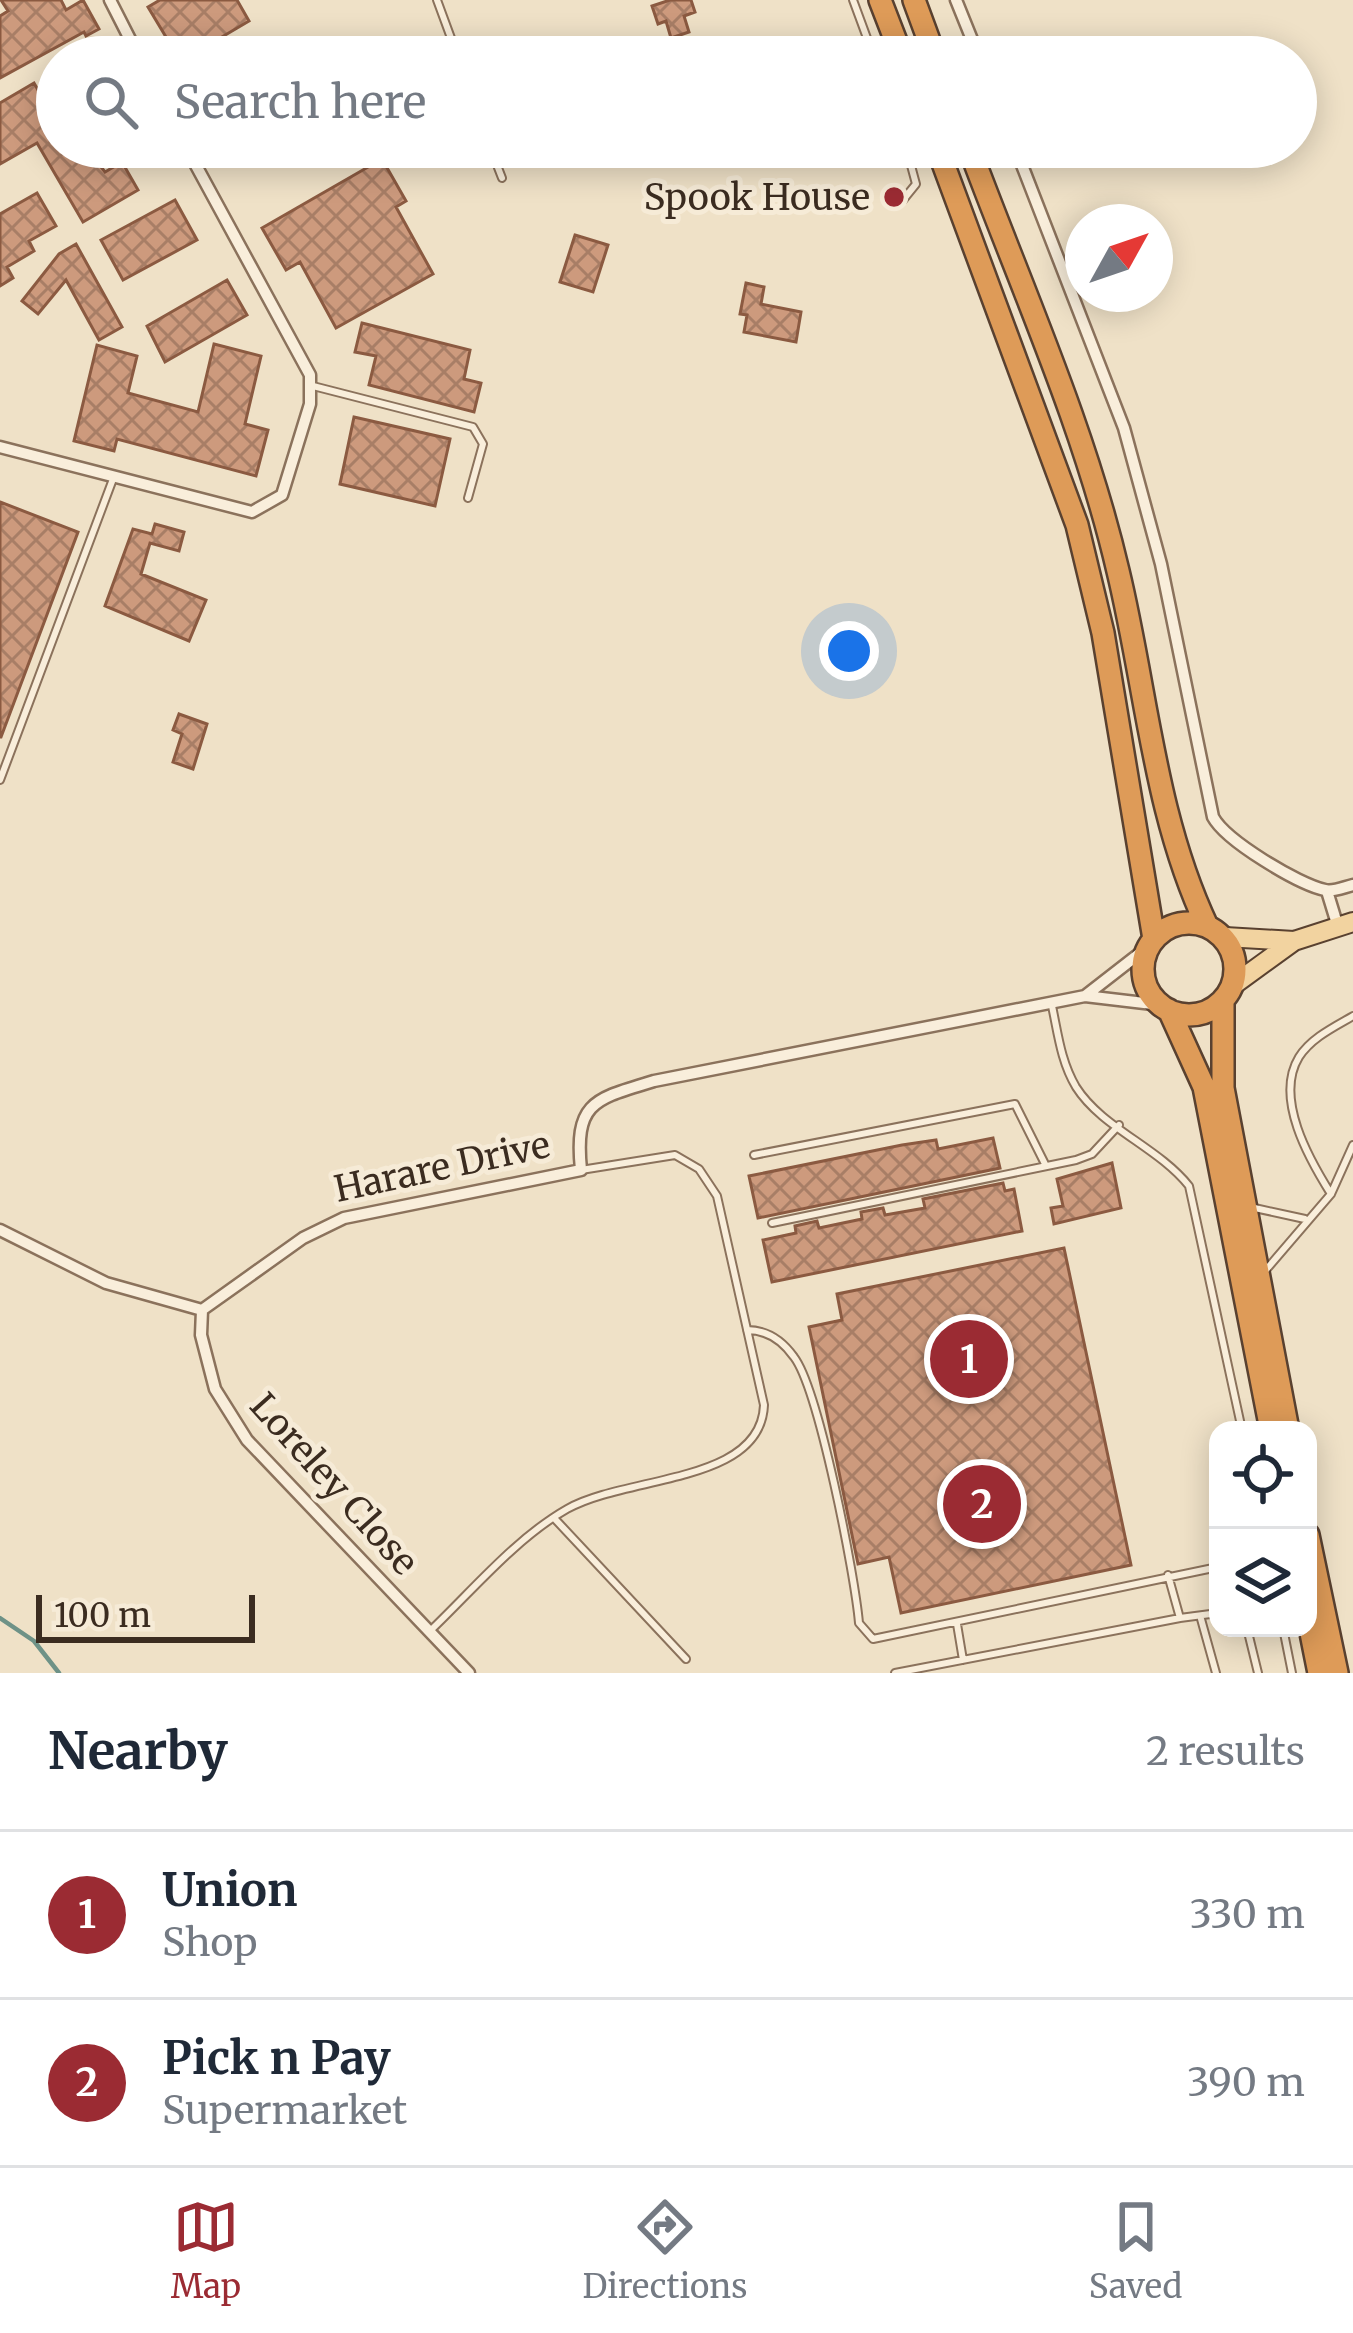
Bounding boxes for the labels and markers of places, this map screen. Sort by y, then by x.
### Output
place label: Spook House [644,175,870,220]
marker: Spook House [881,184,907,210]
pin: 1 [930,1314,1008,1404]
pin: 2 [943,1459,1021,1549]

